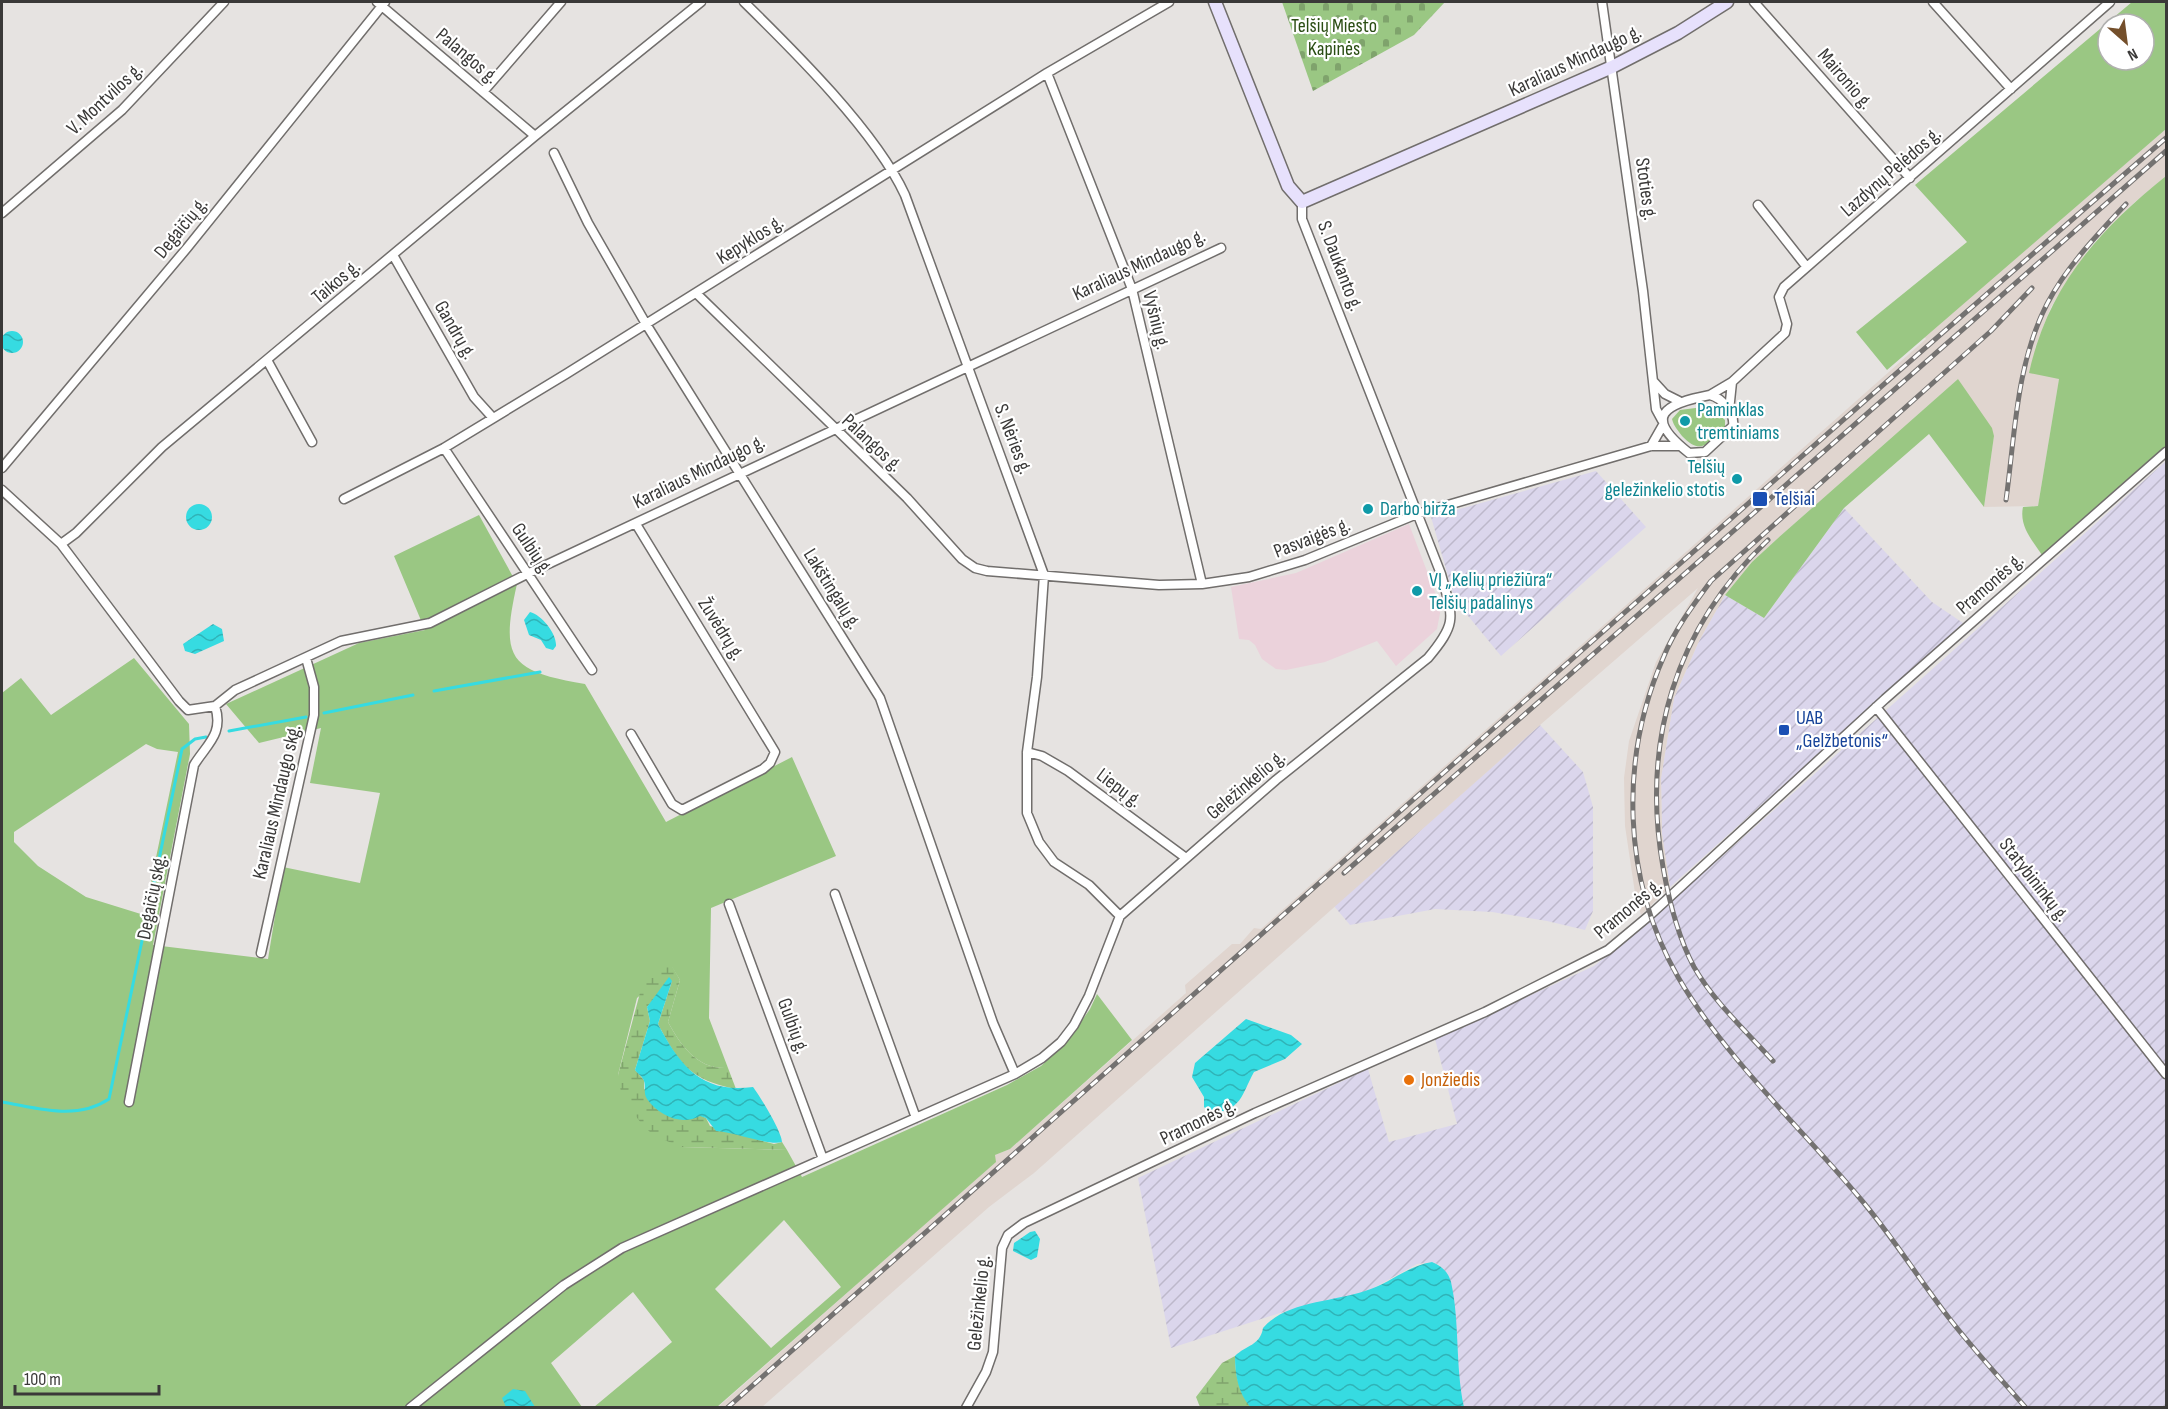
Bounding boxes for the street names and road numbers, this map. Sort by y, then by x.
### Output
street label: Karaliaus Mindaugo g. [1505,20,1645,102]
street label: Palangos g. [431,23,503,89]
street label: Maironio g. [1812,44,1878,114]
street label: V. Montvilos g. [62,58,148,140]
street label: Lazdynų Pelėdos g. [1836,122,1946,222]
street label: Stoties g. [1630,156,1662,222]
street label: Degaičių g. [149,192,213,264]
street label: Kepyklos g. [712,210,788,270]
street label: S. Daukanto g. [1312,218,1368,314]
street label: Karaliaus Mindaugo g. [1069,224,1209,306]
street label: Taikos g. [307,255,365,309]
street label: Vyšnių g. [1137,288,1175,352]
street label: Gandrų g. [429,297,481,363]
street label: S. Nėries g. [989,400,1037,478]
street label: Palangos g. [837,409,907,477]
street label: Karaliaus Mindaugo g. [629,430,769,514]
street label: Pasvaigės g. [1270,512,1354,564]
street label: Gulbių g. [506,518,558,580]
street label: Lakštingalų g. [798,544,866,634]
street label: Pramonės g. [1951,548,2029,620]
street label: Žuvėdrų g. [692,593,750,665]
street label: Karaliaus Mindaugo skg. [248,722,306,882]
street label: Geležinkelio g. [1202,745,1290,825]
street label: Liepų g. [1092,763,1146,813]
street label: Statybininkų g. [1994,833,2074,927]
street label: Degaičių skg. [132,852,172,942]
street label: Pramonės g. [1589,874,1667,944]
street label: Gulbių g. [772,995,814,1057]
street label: Pramonės g. [1156,1093,1240,1151]
street label: Geležinkelio g. [962,1254,996,1352]

